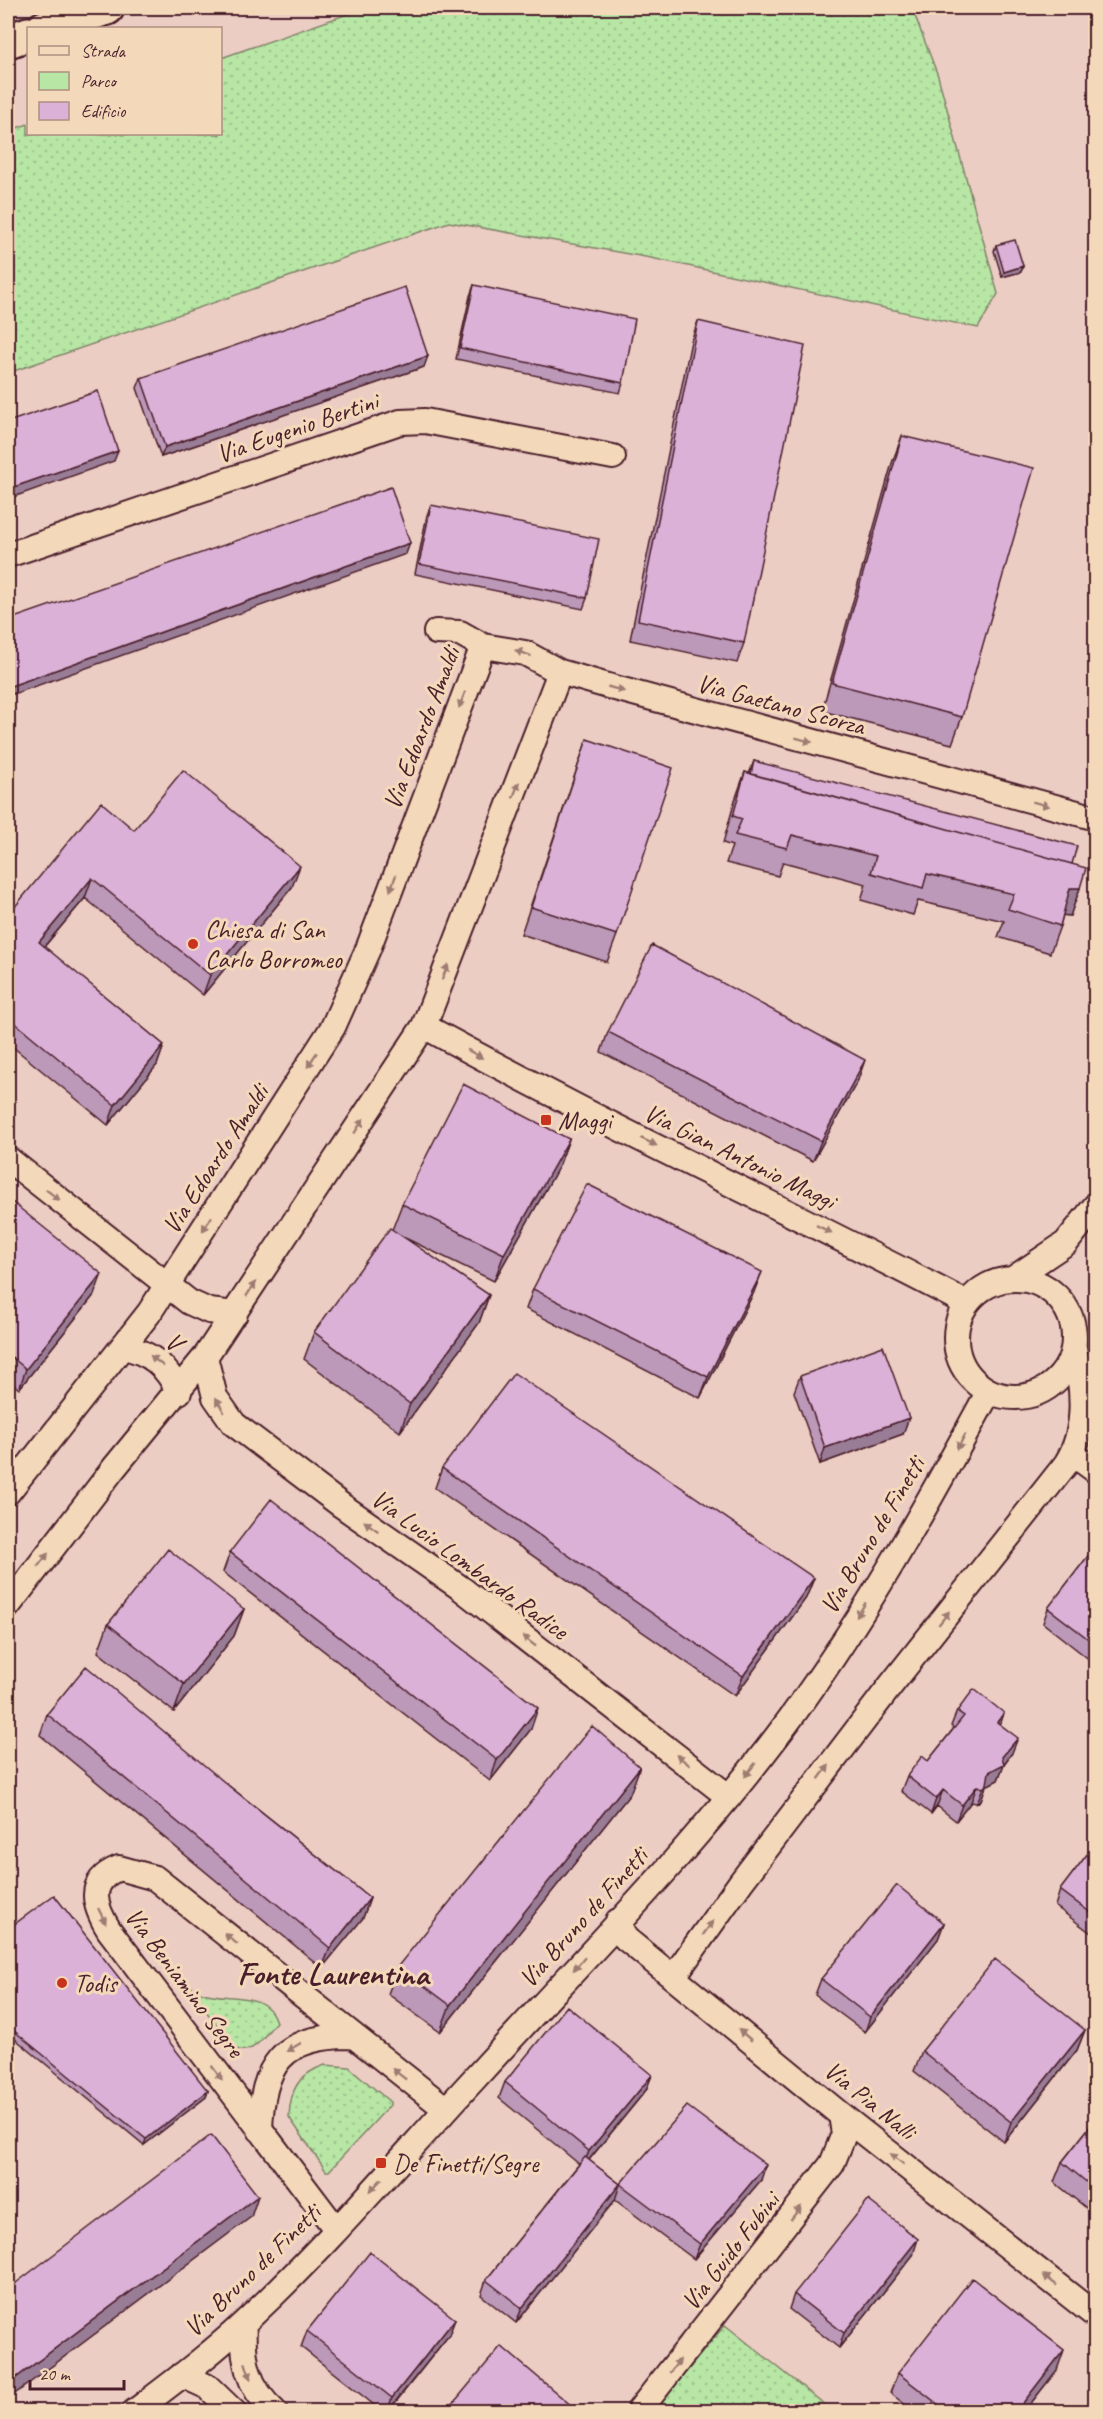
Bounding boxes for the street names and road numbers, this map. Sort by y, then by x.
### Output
street label: Via Eugenio Bertini [212,383,385,471]
street label: Via Edoardo Amaldi [375,639,469,814]
street label: Via Gaetano Scorza [693,666,870,743]
street label: Via Edoardo Amaldi [155,1076,278,1240]
street label: Via Gian Antonio Maggi [639,1096,844,1218]
street label: V [158,1325,193,1362]
street label: Via Bruno de Finetti [813,1448,934,1620]
street label: Via Lucio Lombardo Radice [365,1482,576,1648]
street label: Via Bruno de Finetti [512,1838,657,1994]
street label: Via Beniamino Segre [118,1901,253,2065]
street label: Via Pia Nalli [817,2054,924,2149]
street label: Via Guido Fubini [674,2183,789,2317]
street label: Via Bruno de Finetti [177,2195,330,2344]

